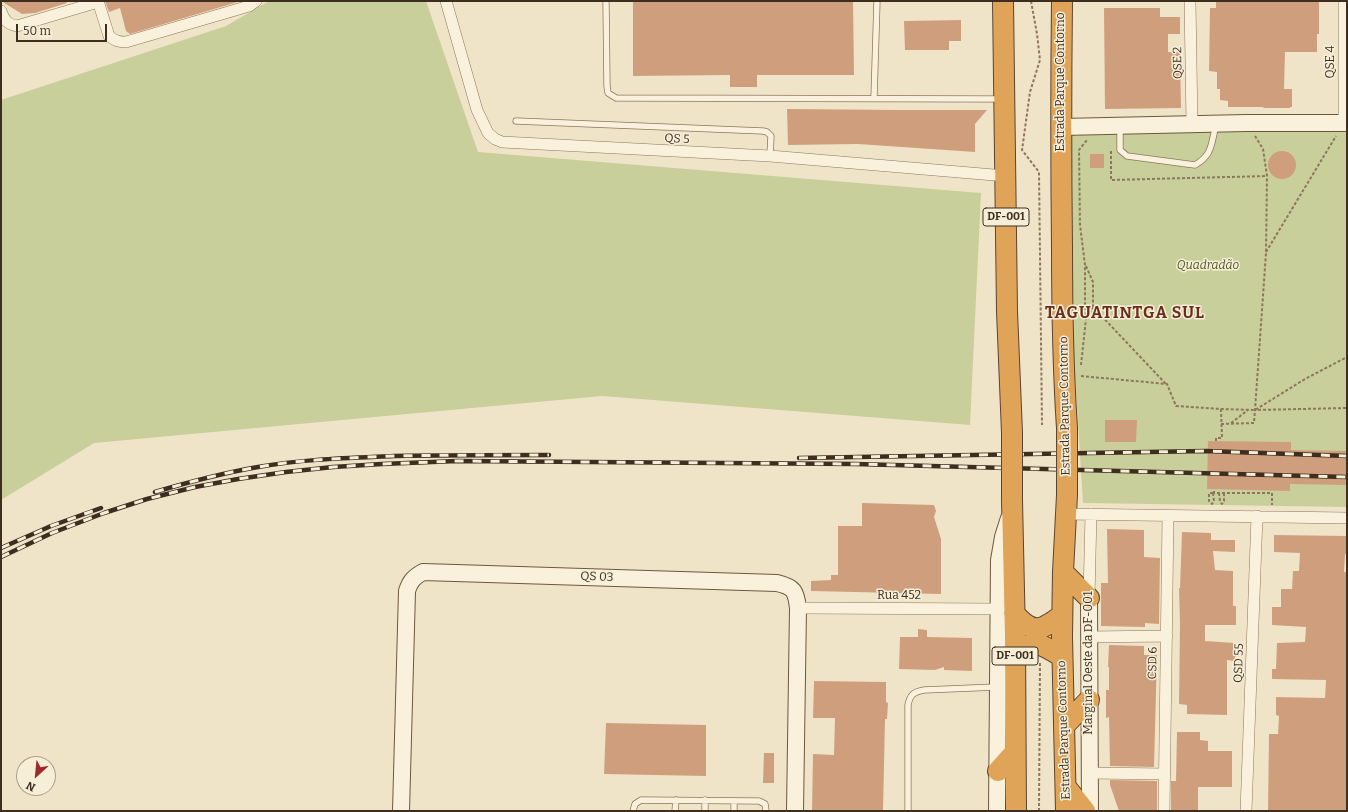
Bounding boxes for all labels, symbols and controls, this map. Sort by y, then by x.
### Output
street label: Estrada Parque Contorno [1054,12,1068,152]
scale bar [18,16,109,42]
text: 50 m [23,24,51,38]
street label: QSE 4 [1324,46,1338,78]
street label: QSE 2 [1171,47,1185,79]
street label: QS 5 [664,131,690,147]
road number: DF-001 [983,208,1029,226]
park label: Quadradão [1177,259,1239,273]
district label: TAGUATINTGA SUL [1045,304,1205,324]
street label: Estrada Parque Contorno [1057,336,1073,476]
street label: QS 03 [580,569,614,585]
street label: Rua 452 [877,589,921,603]
street label: Marginal Oeste da DF-001 [1082,591,1096,735]
street label: QSD 55 [1231,643,1247,683]
street label: CSD 6 [1146,646,1160,680]
road number: DF-001 [992,647,1038,665]
street label: Estrada Parque Contorno [1054,660,1074,800]
north arrow [16,756,56,796]
text: N [24,779,38,794]

